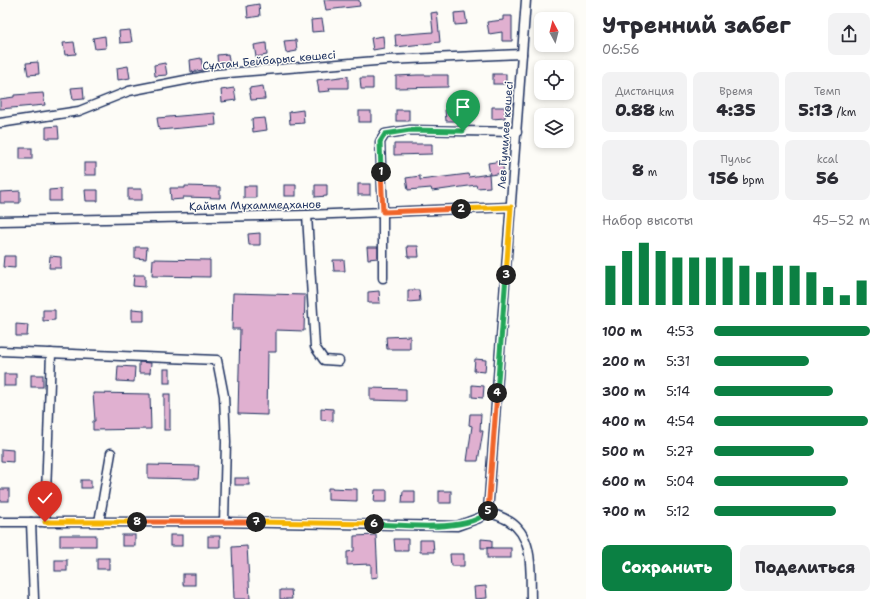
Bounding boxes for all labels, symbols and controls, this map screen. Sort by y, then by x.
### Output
text: Утренний забег [602,11,791,40]
north arrow [534,12,574,52]
map controls [534,12,574,148]
button: share [828,13,870,55]
text: 06:56 [602,41,640,58]
street label: Сұлтан Бейбарыс көшесі [202,47,336,74]
button: locate [534,60,574,100]
street label: Лев Гумилев көшесі [494,81,517,189]
text: Дистанция [615,84,674,99]
text: Время [719,84,753,99]
text: Темп [814,84,841,99]
pin [446,90,480,131]
icon: arrive [452,96,474,118]
text: 0.88 [615,99,655,121]
text: 4:35 [716,99,756,121]
text: 5:13 [798,99,833,121]
text: km [655,105,674,120]
text: /km [833,105,856,120]
button: layers [534,108,574,148]
text: Пульс [721,152,751,167]
text: kcal [817,152,838,167]
text: 8 [632,159,644,181]
pin: 1 [371,162,391,182]
text: 1 [378,164,384,179]
text: m [644,165,657,180]
text: 156 [708,167,738,189]
text: 56 [816,167,839,189]
text: bpm [738,173,764,188]
street label: Қайым Мұхаммедханов [189,197,321,214]
pin: 2 [451,199,471,219]
text: 2 [457,201,465,216]
text: Набор высоты [602,212,693,229]
text: 45–52 m [812,212,870,229]
pin: 3 [496,265,516,285]
text: 3 [502,267,510,282]
text: 100 m [602,323,642,340]
text: 4:53 [666,323,694,340]
text: 200 m [602,353,645,370]
text: 5:31 [666,353,690,370]
pin: 4 [487,383,507,403]
text: 300 m [602,383,646,400]
text: 5:14 [666,383,690,400]
text: 4 [493,385,501,400]
text: 400 m [602,413,646,430]
text: 4:54 [666,413,695,430]
text: 500 m [602,443,645,460]
text: 5:27 [666,443,694,460]
text: 600 m [602,473,646,490]
text: 5:04 [666,473,694,490]
pin [28,481,62,522]
icon: check [34,487,56,509]
pin: 5 [478,501,498,521]
text: 5 [485,503,491,518]
text: 700 m [602,503,646,520]
text: 5:12 [666,503,690,520]
pin: 8 [127,512,147,532]
pin: 7 [246,512,266,532]
text: 8 [133,514,141,529]
text: 7 [252,514,260,529]
pin: 6 [364,514,384,534]
text: 6 [370,516,378,531]
button: Сохранить [602,545,732,591]
button: Поделиться [740,545,870,591]

